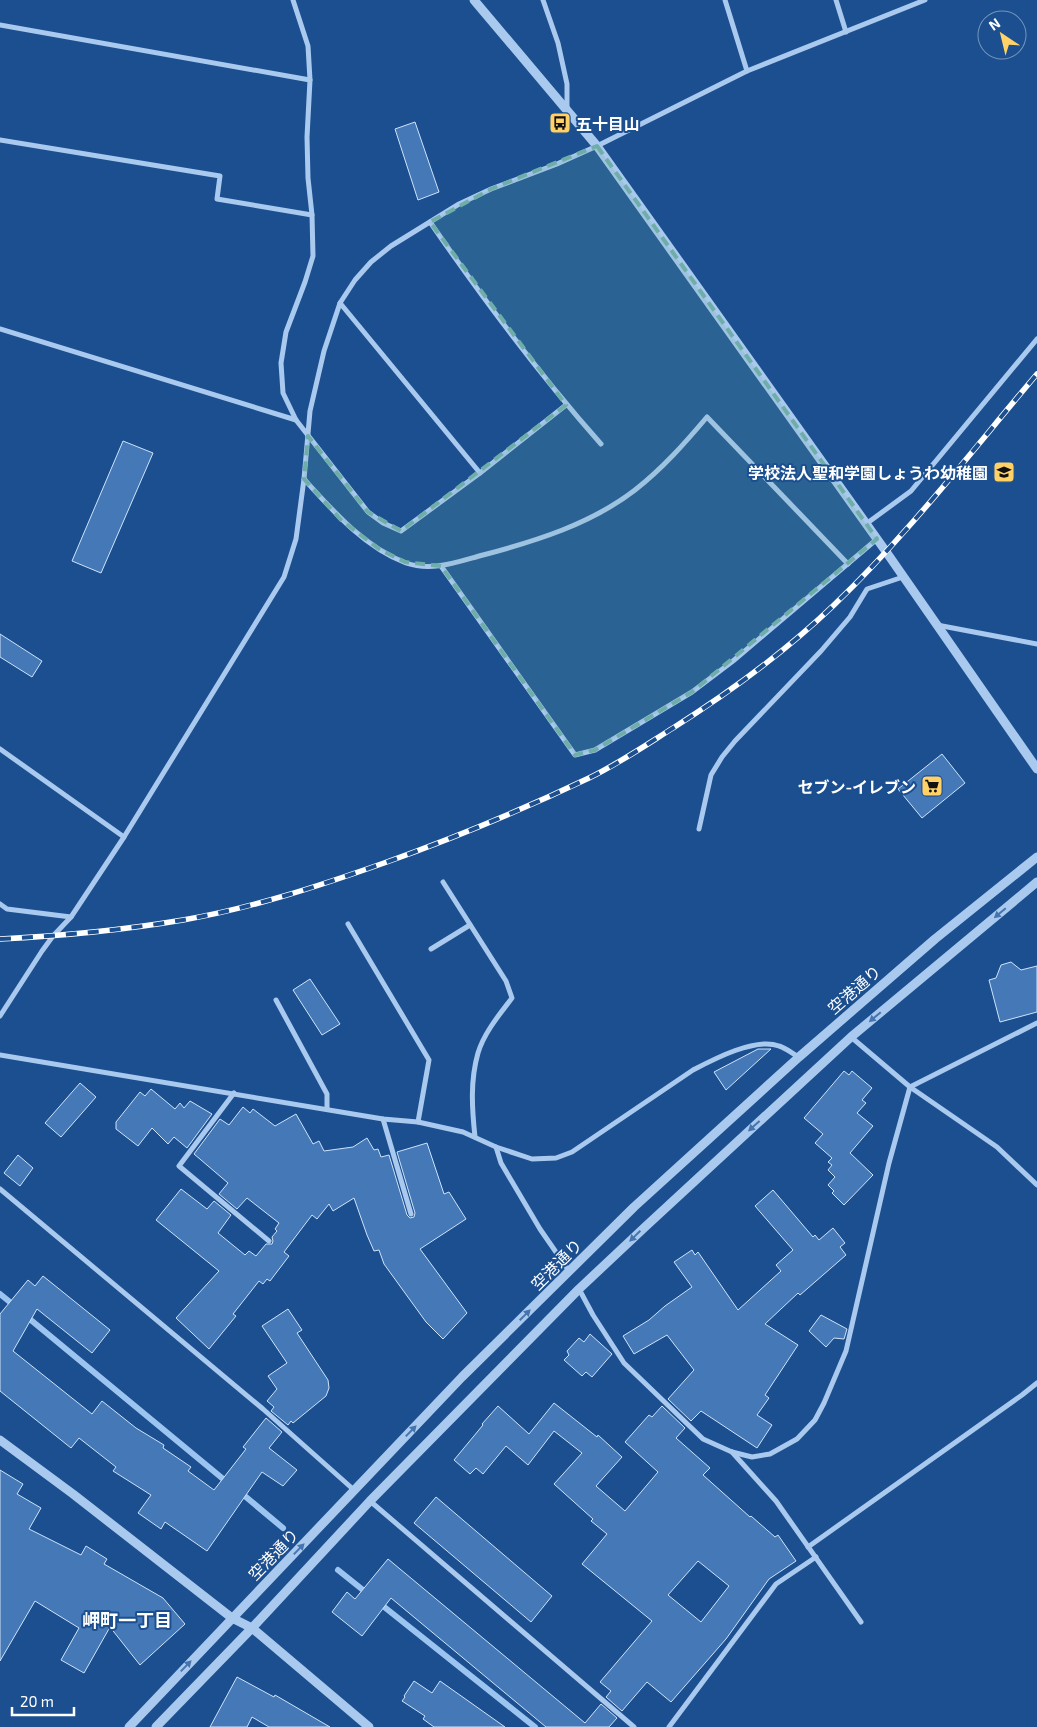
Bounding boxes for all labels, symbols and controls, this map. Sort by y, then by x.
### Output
north arrow [977,10,1027,60]
text: N [985,14,1003,34]
bus stop icon: 五十目山 [548,111,572,135]
place label: 五十目山 [576,114,640,133]
school or university icon: 学校法人聖和学園しょうわ幼稚園 [992,460,1016,484]
place label: 学校法人聖和学園しょうわ幼稚園 [748,463,988,482]
supermarket icon: セブン-イレブン [920,774,944,798]
place label: セブン-イレブン [797,777,916,796]
one-way arrow [994,907,1006,919]
street label: 空港通り [824,961,884,1017]
one-way arrow [869,1012,882,1023]
one-way arrow [748,1120,760,1132]
one-way arrow [629,1230,641,1242]
street label: 空港通り [527,1235,585,1293]
one-way arrow [518,1309,530,1321]
one-way arrow [405,1426,417,1438]
street label: 空港通り [244,1524,302,1584]
one-way arrow [293,1543,305,1555]
district label: 岬町一丁目 [82,1609,172,1631]
one-way arrow [180,1661,192,1673]
scale bar [12,1684,75,1716]
text: 20 m [20,1692,54,1710]

